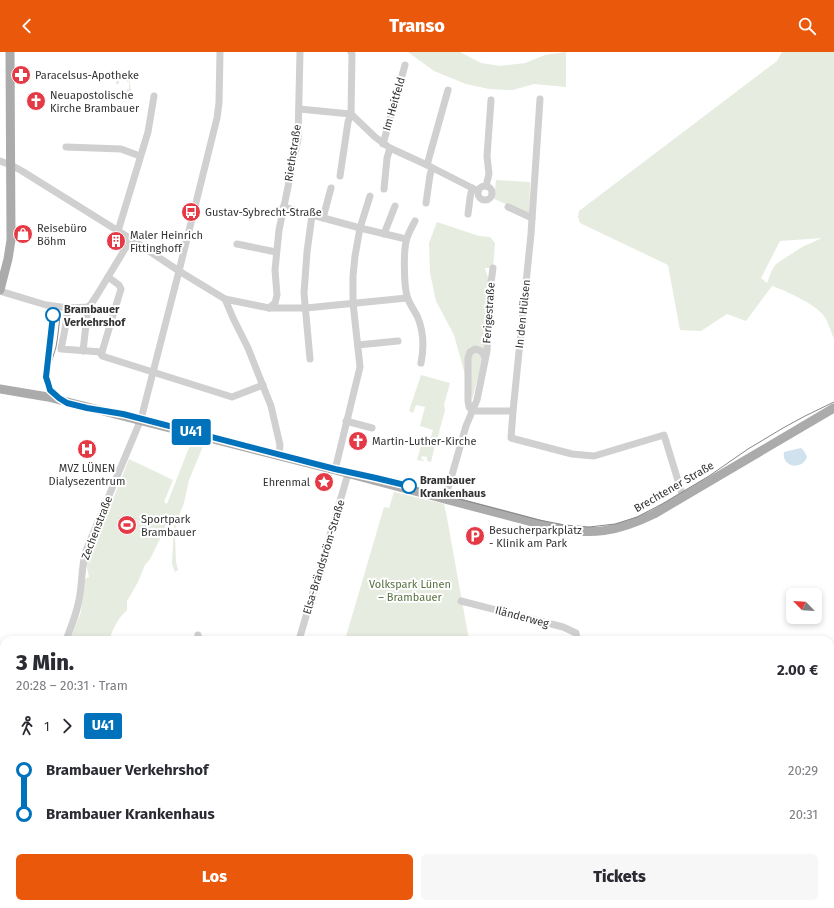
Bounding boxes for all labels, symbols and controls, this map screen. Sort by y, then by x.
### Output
icon: back [16,15,38,37]
text: Transo [389,15,445,37]
icon: search [796,15,818,37]
pharmacy icon: Paracelsus-Apotheke [10,64,32,86]
place label: Paracelsus-Apotheke [35,69,139,82]
street label: Im Heitfeld [380,76,408,132]
place label: Neuapostolische Kirche Brambauer [50,89,140,115]
church icon: Neuapostolische Kirche Brambauer [25,90,47,112]
street label: Riethstraße [282,124,304,182]
bus stop icon: Gustav-Sybrecht-Straße [180,201,202,223]
place label: Gustav-Sybrecht-Straße [205,206,322,219]
place label: Reisebüro Böhm [37,222,87,248]
shop icon: Reisebüro Böhm [12,223,34,245]
place label: Maler Heinrich Fittinghoff [130,229,203,255]
building icon: Maler Heinrich Fittinghoff [105,230,127,252]
street label: In den Hülsen [513,279,533,349]
street label: Ferigestraße [480,282,498,344]
place label: Brambauer Verkehrshof [63,303,126,329]
marker: Brambauer Verkehrshof [45,307,61,323]
line badge: U41 [168,419,214,445]
text: U41 [180,423,202,440]
church icon: Martin-Luther-Kirche [347,430,369,452]
place label: Martin-Luther-Kirche [372,435,476,448]
hospital icon: MVZ LÜNEN Dialysezentrum [76,438,98,460]
street label: Brechtener Straße [632,459,716,515]
place label: MVZ LÜNEN Dialysezentrum [49,461,125,488]
place icon: Ehrenmal [313,471,335,493]
place label: Brambauer Krankenhaus [420,474,486,500]
place label: Ehrenmal [263,476,310,489]
marker: Brambauer Krankenhaus [401,478,417,494]
street label: Zechenstraße [79,494,115,562]
street label: Elsa-Brändström-Straße [300,498,348,616]
place label: Sportpark Brambauer [141,513,197,539]
sports icon: Sportpark Brambauer [116,514,138,536]
place label: Besucherparkplatz - Klinik am Park [489,524,582,550]
parking icon: Besucherparkplatz - Klinik am Park [464,525,486,547]
park label: Volkspark Lünen – Brambauer [369,578,451,604]
north arrow [786,588,822,624]
map controls [786,588,822,624]
street label: Iländerweg [494,604,551,631]
text: 3 Min. [16,649,74,676]
text: 2.00 € [777,661,818,679]
text: 20:28 – 20:31 · Tram [16,678,128,693]
icon: walk [16,715,38,737]
icon: forward [56,715,78,737]
text: U41 [92,717,114,734]
text: 1 [44,719,50,734]
text: Brambauer Verkehrshof [46,761,208,779]
text: 20:29 [788,763,818,778]
text: Brambauer Krankenhaus [46,805,215,823]
text: 20:31 [789,807,818,822]
button: Los [16,854,413,900]
button: Tickets [421,854,818,900]

